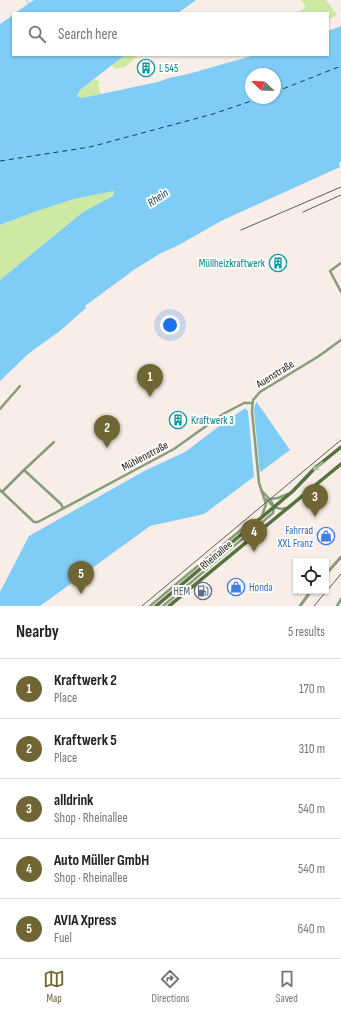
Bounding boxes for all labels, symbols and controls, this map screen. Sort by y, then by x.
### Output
search box [12,12,329,56]
icon: search [26,23,48,45]
text: Search here [58,25,118,44]
building icon: L 545 [136,58,156,78]
place label: L 545 [159,62,178,75]
north arrow [245,68,281,104]
water label: Rhein [145,186,171,210]
building icon: Müllheizkraftwerk [268,253,288,273]
place label: Müllheizkraftwerk [199,257,266,270]
your location [160,315,180,335]
street label: Auenstraße [253,357,296,391]
pin: 1 [137,364,163,397]
building icon: Kraftwerk 3 [168,410,188,430]
place label: Kraftwerk 3 [191,414,234,427]
pin: 2 [94,415,120,448]
street label: Mühlenstraße [120,438,170,474]
one-way arrow [313,462,323,471]
pin: 3 [302,484,328,517]
pin: 4 [241,519,267,552]
place label: Fahrrad XXL Franz [277,524,313,550]
shop icon: Fahrrad XXL Franz [316,526,336,546]
street label: Rheinallee [197,538,235,572]
map controls [293,558,329,594]
button: locate [293,558,329,594]
pin: 5 [68,561,94,594]
shop icon: Honda [226,577,246,597]
fuel station icon: HEM [193,581,213,601]
place label: Honda [249,581,273,594]
place label: HEM [173,585,190,598]
text: Nearby [16,622,59,642]
text: 5 results [288,624,325,640]
text: Kraftwerk 2 [54,671,117,690]
text: 1 [26,681,32,697]
text: 170 m [299,681,325,697]
text: Place [54,690,77,706]
text: Kraftwerk 5 [54,731,117,750]
text: 2 [26,741,32,757]
text: 310 m [299,741,325,757]
text: Place [54,750,77,766]
text: alldrink [54,791,93,810]
text: 3 [26,801,32,817]
text: 540 m [298,801,325,817]
text: Shop · Rheinallee [54,810,128,826]
text: Auto Müller GmbH [54,851,149,870]
text: 4 [26,861,32,877]
text: 540 m [298,861,325,877]
text: Shop · Rheinallee [54,870,128,886]
text: AVIA Xpress [54,911,116,930]
text: 5 [26,921,32,937]
text: 640 m [297,921,325,937]
text: Fuel [54,930,72,946]
tab: Map [43,968,65,1005]
tab: Directions [152,968,189,1005]
tab: Saved [276,968,298,1005]

